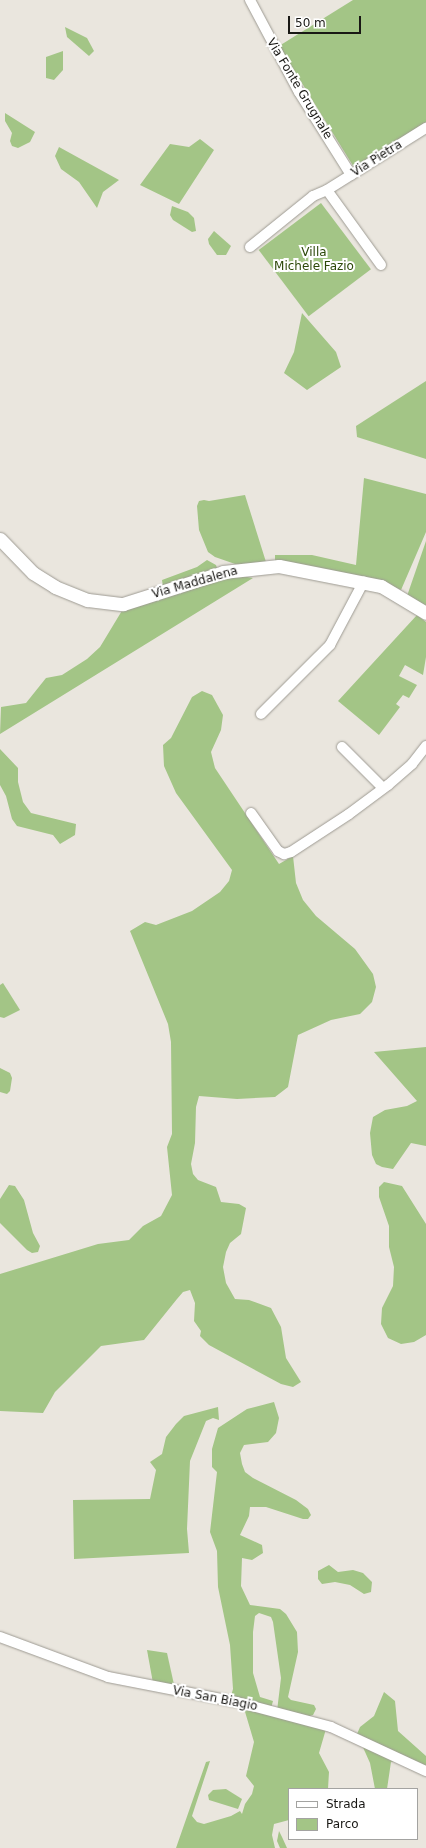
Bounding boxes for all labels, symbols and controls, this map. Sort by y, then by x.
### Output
scale bar [290,8,363,34]
text: 50 m [295,16,326,30]
street label: Via Fonte Grugnale [263,36,335,142]
street label: Via Pietra [349,138,405,180]
park label: Villa Michele Fazio [274,246,354,274]
street label: Via Maddalena [151,564,239,602]
street label: Via San Biagio [171,1684,259,1714]
legend [288,1788,418,1840]
text: Strada [326,1797,366,1811]
text: Parco [326,1817,359,1831]

